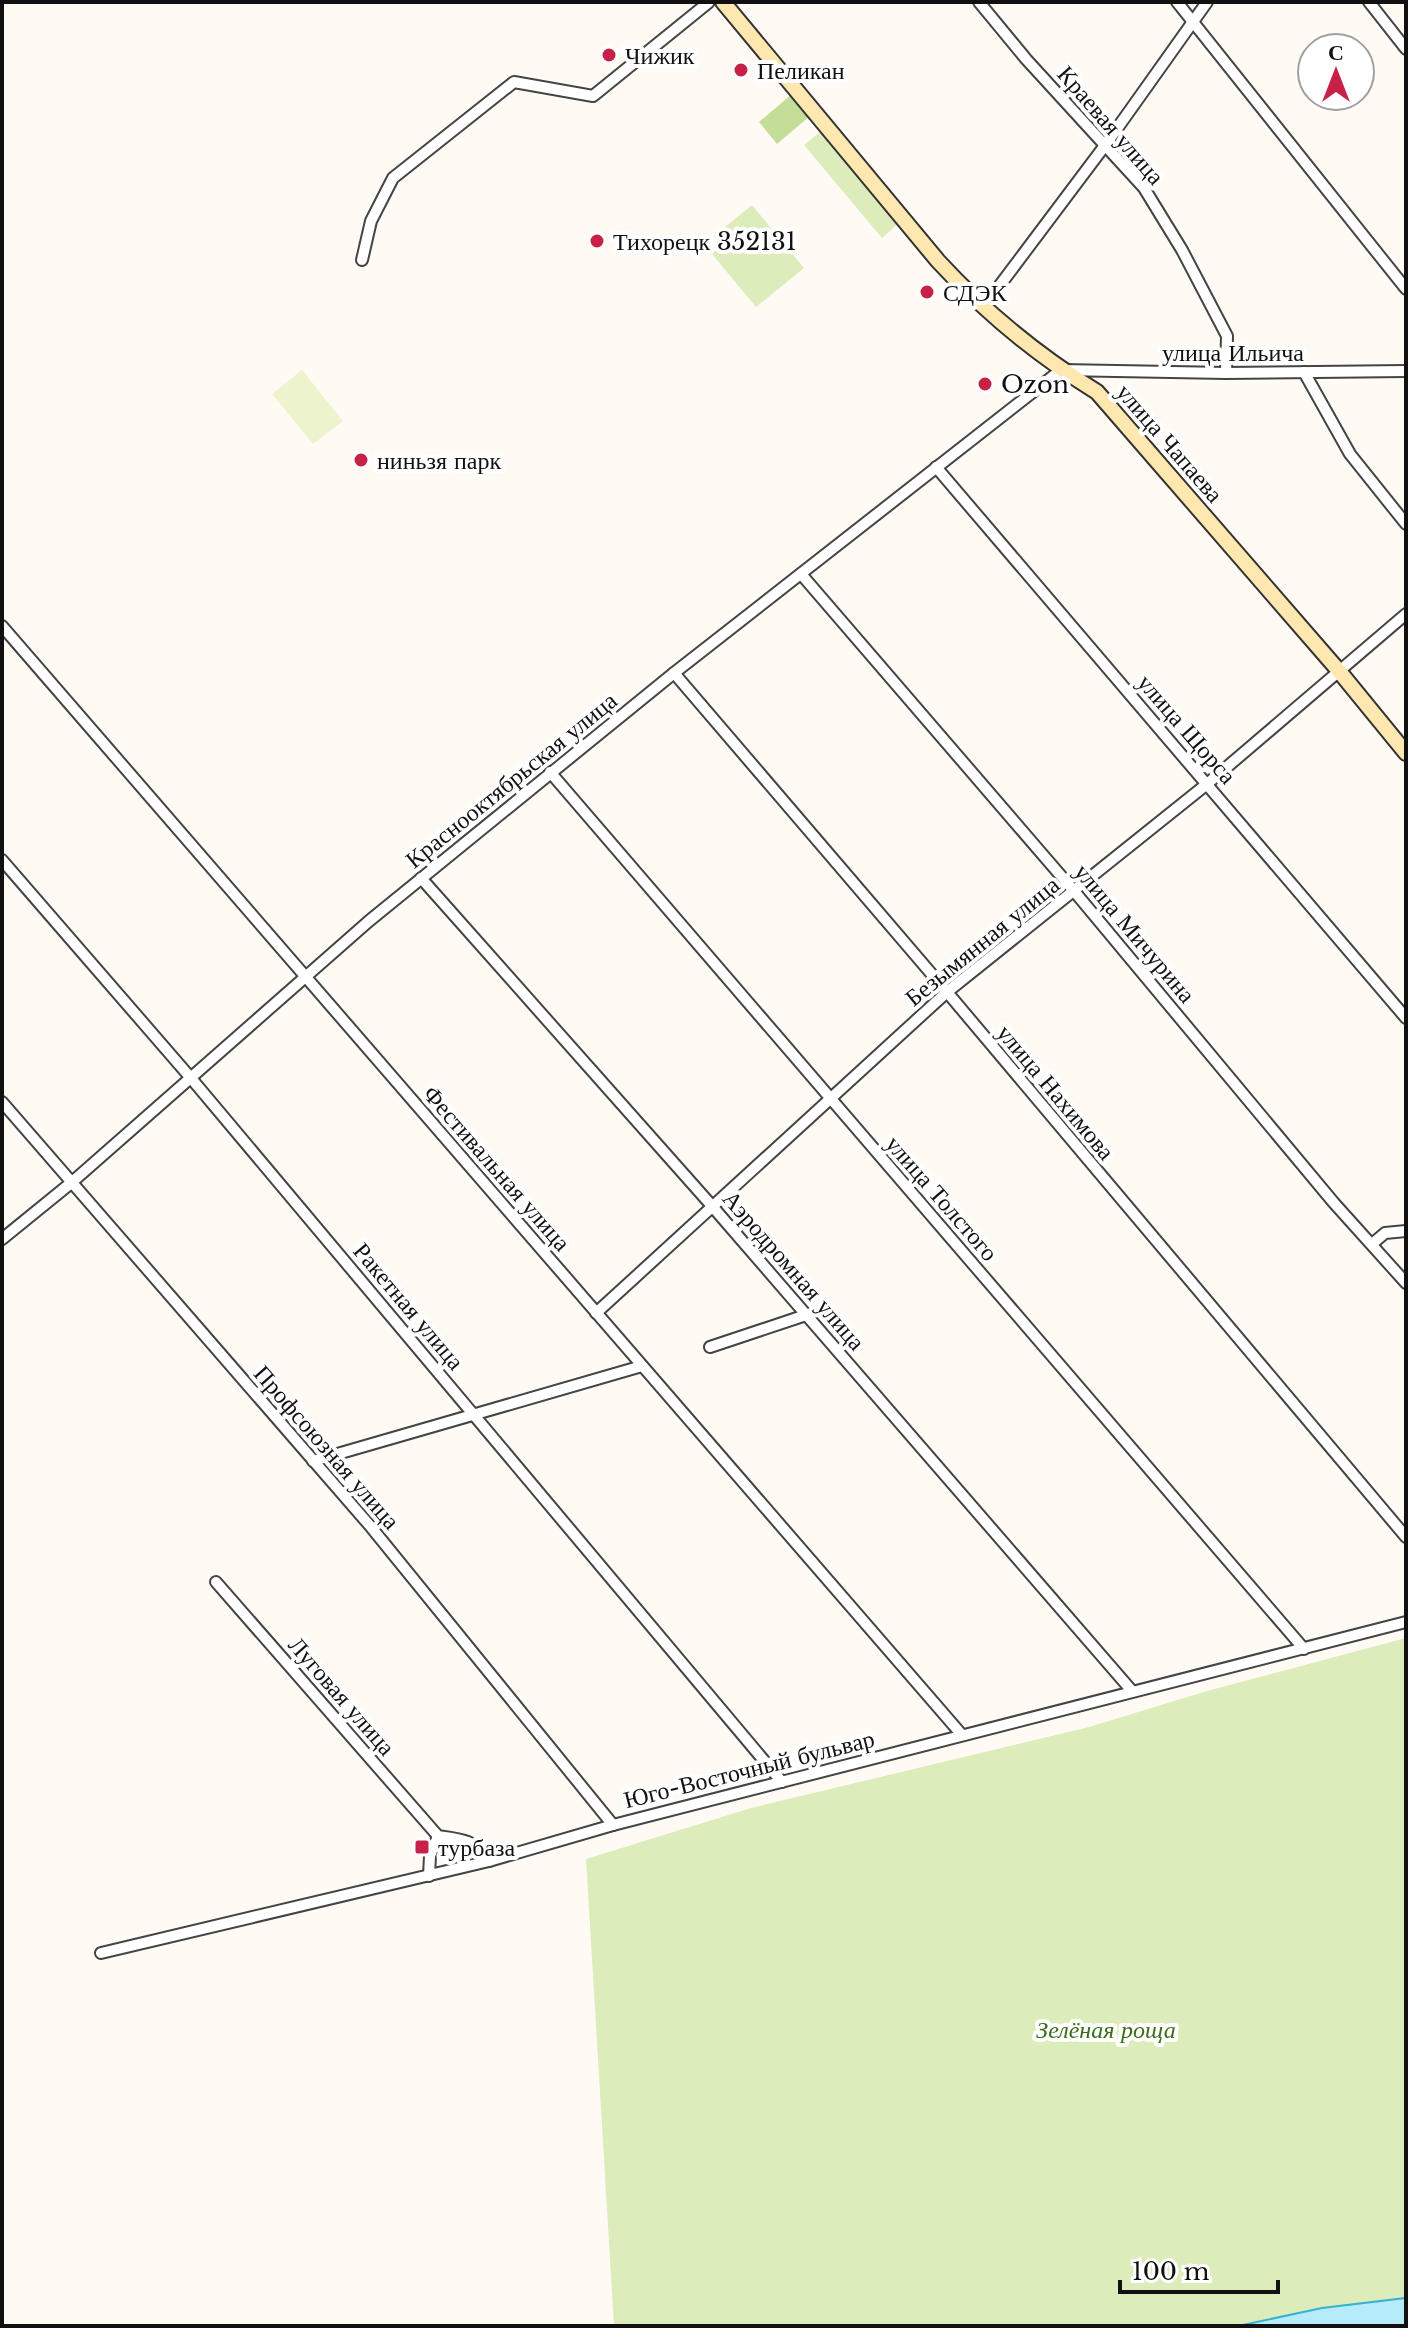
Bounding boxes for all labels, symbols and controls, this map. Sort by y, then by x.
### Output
north arrow [1296,32,1376,112]
text: С [1328,39,1344,66]
place label: Чижик [625,41,695,70]
marker: Чижик [600,46,618,64]
place label: Пеликан [757,56,845,85]
street label: Краевая улица [1051,60,1171,191]
marker: Пеликан [732,61,750,79]
place label: Тихорецк 352131 [613,227,796,256]
marker: Тихорецк 352131 [588,232,606,250]
place label: СДЭК [943,278,1008,307]
marker: СДЭК [918,283,936,301]
street label: улица Ильича [1162,338,1304,367]
place label: Ozon [1001,370,1069,399]
marker: Ozon [976,375,994,393]
street label: улица Чапаева [1111,378,1230,509]
place label: ниньзя парк [377,446,501,475]
marker: ниньзя парк [352,451,370,469]
street label: улица Щорса [1131,668,1243,790]
street label: Краснооктябрьская улица [399,686,623,874]
street label: улица Мичурина [1068,858,1202,1009]
street label: Безымянная улица [899,870,1065,1012]
street label: улица Нахимова [991,1018,1121,1166]
street label: Фестивальная улица [417,1079,577,1257]
street label: улица Толстого [880,1129,1004,1267]
street label: Аэродромная улица [717,1184,872,1356]
street label: Ракетная улица [347,1237,471,1376]
street label: Профсоюзная улица [248,1359,406,1535]
street label: Луговая улица [283,1631,402,1762]
street label: Юго-Восточный бульвар [621,1724,877,1814]
place label: турбаза [438,1833,516,1862]
marker: турбаза [413,1838,431,1856]
park label: Зелёная роща [1036,2015,1176,2044]
scale bar [1120,2244,1278,2294]
text: 100 m [1132,2257,1210,2286]

